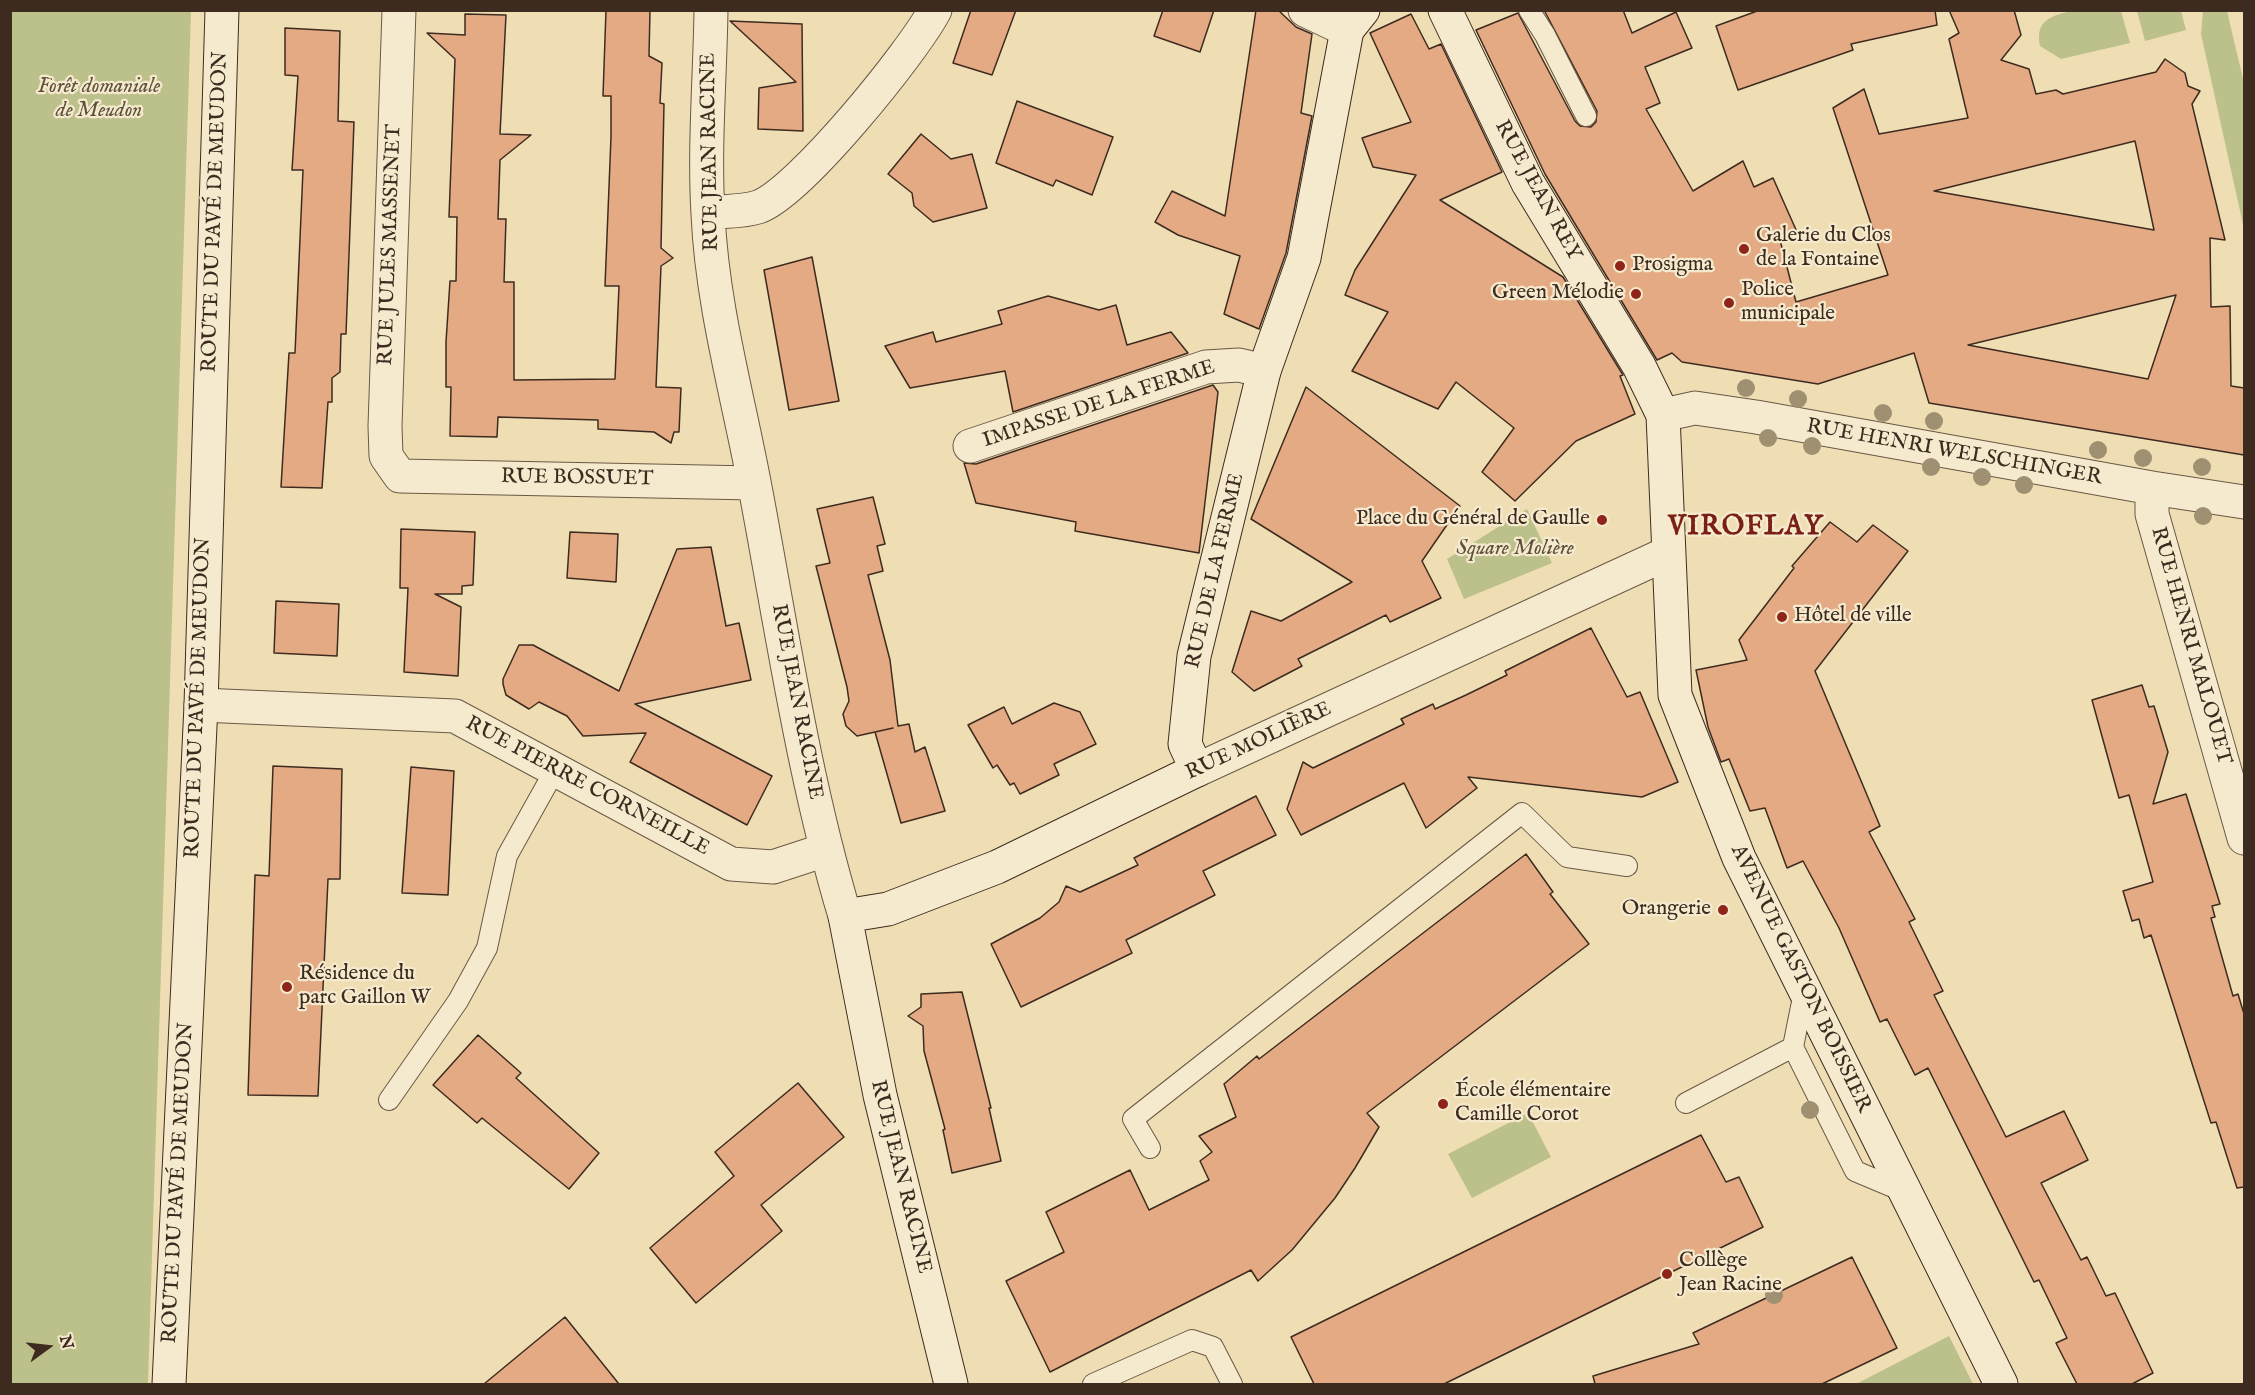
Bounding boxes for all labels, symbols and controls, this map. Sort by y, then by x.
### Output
street label: ROUTE DU PAVÉ DE MEUDON [198,51,234,373]
street label: RUE JEAN RACINE [697,52,725,252]
park label: Forêt domaniale de Meudon [38,75,160,125]
street label: RUE JEAN REY [1488,116,1586,266]
street label: RUE JULES MASSENET [374,124,408,366]
place label: Galerie du Clos de la Fontaine [1756,224,1891,274]
marker: Galerie du Clos de la Fontaine [1737,242,1751,256]
place label: Prosigma [1632,253,1713,279]
marker: Prosigma [1613,259,1627,273]
place label: Police municipale [1741,278,1835,328]
place label: Green Mélodie [1492,281,1624,307]
marker: Green Mélodie [1629,287,1643,301]
marker: Police municipale [1722,296,1736,310]
street label: IMPASSE DE LA FERME [980,356,1218,454]
street label: RUE HENRI WELSCHINGER [1804,415,2104,491]
street label: RUE BOSSUET [501,465,653,493]
street label: RUE DE LA FERME [1181,471,1251,671]
place label: Place du Général de Gaulle [1356,507,1590,533]
district label: VIROFLAY [1668,512,1824,544]
marker: Place du Général de Gaulle [1595,513,1609,527]
street label: RUE HENRI MALOUET [2144,524,2236,768]
street label: ROUTE DU PAVÉ DE MEUDON [181,537,217,859]
park label: Square Molière [1456,537,1574,563]
street label: RUE JEAN RACINE [765,602,827,802]
place label: Hôtel de ville [1794,604,1912,630]
marker: Hôtel de ville [1775,610,1789,624]
street label: RUE MOLIÈRE [1182,697,1336,787]
street label: RUE PIERRE CORNEILLE [461,712,713,862]
street label: AVENUE GASTON BOISSIER [1724,841,1876,1117]
place label: Orangerie [1622,897,1711,923]
marker: Orangerie [1716,903,1730,917]
place label: Résidence du parc Gaillon W [299,962,431,1012]
marker: Résidence du parc Gaillon W [280,980,294,994]
street label: ROUTE DU PAVÉ DE MEUDON [158,1022,200,1344]
street label: RUE JEAN RACINE [864,1078,936,1276]
place label: École élémentaire Camille Corot [1455,1079,1611,1129]
marker: École élémentaire Camille Corot [1436,1097,1450,1111]
place label: Collège Jean Racine [1679,1249,1782,1299]
marker: Collège Jean Racine [1660,1267,1674,1281]
north arrow [18,1317,78,1377]
text: N [54,1333,77,1352]

